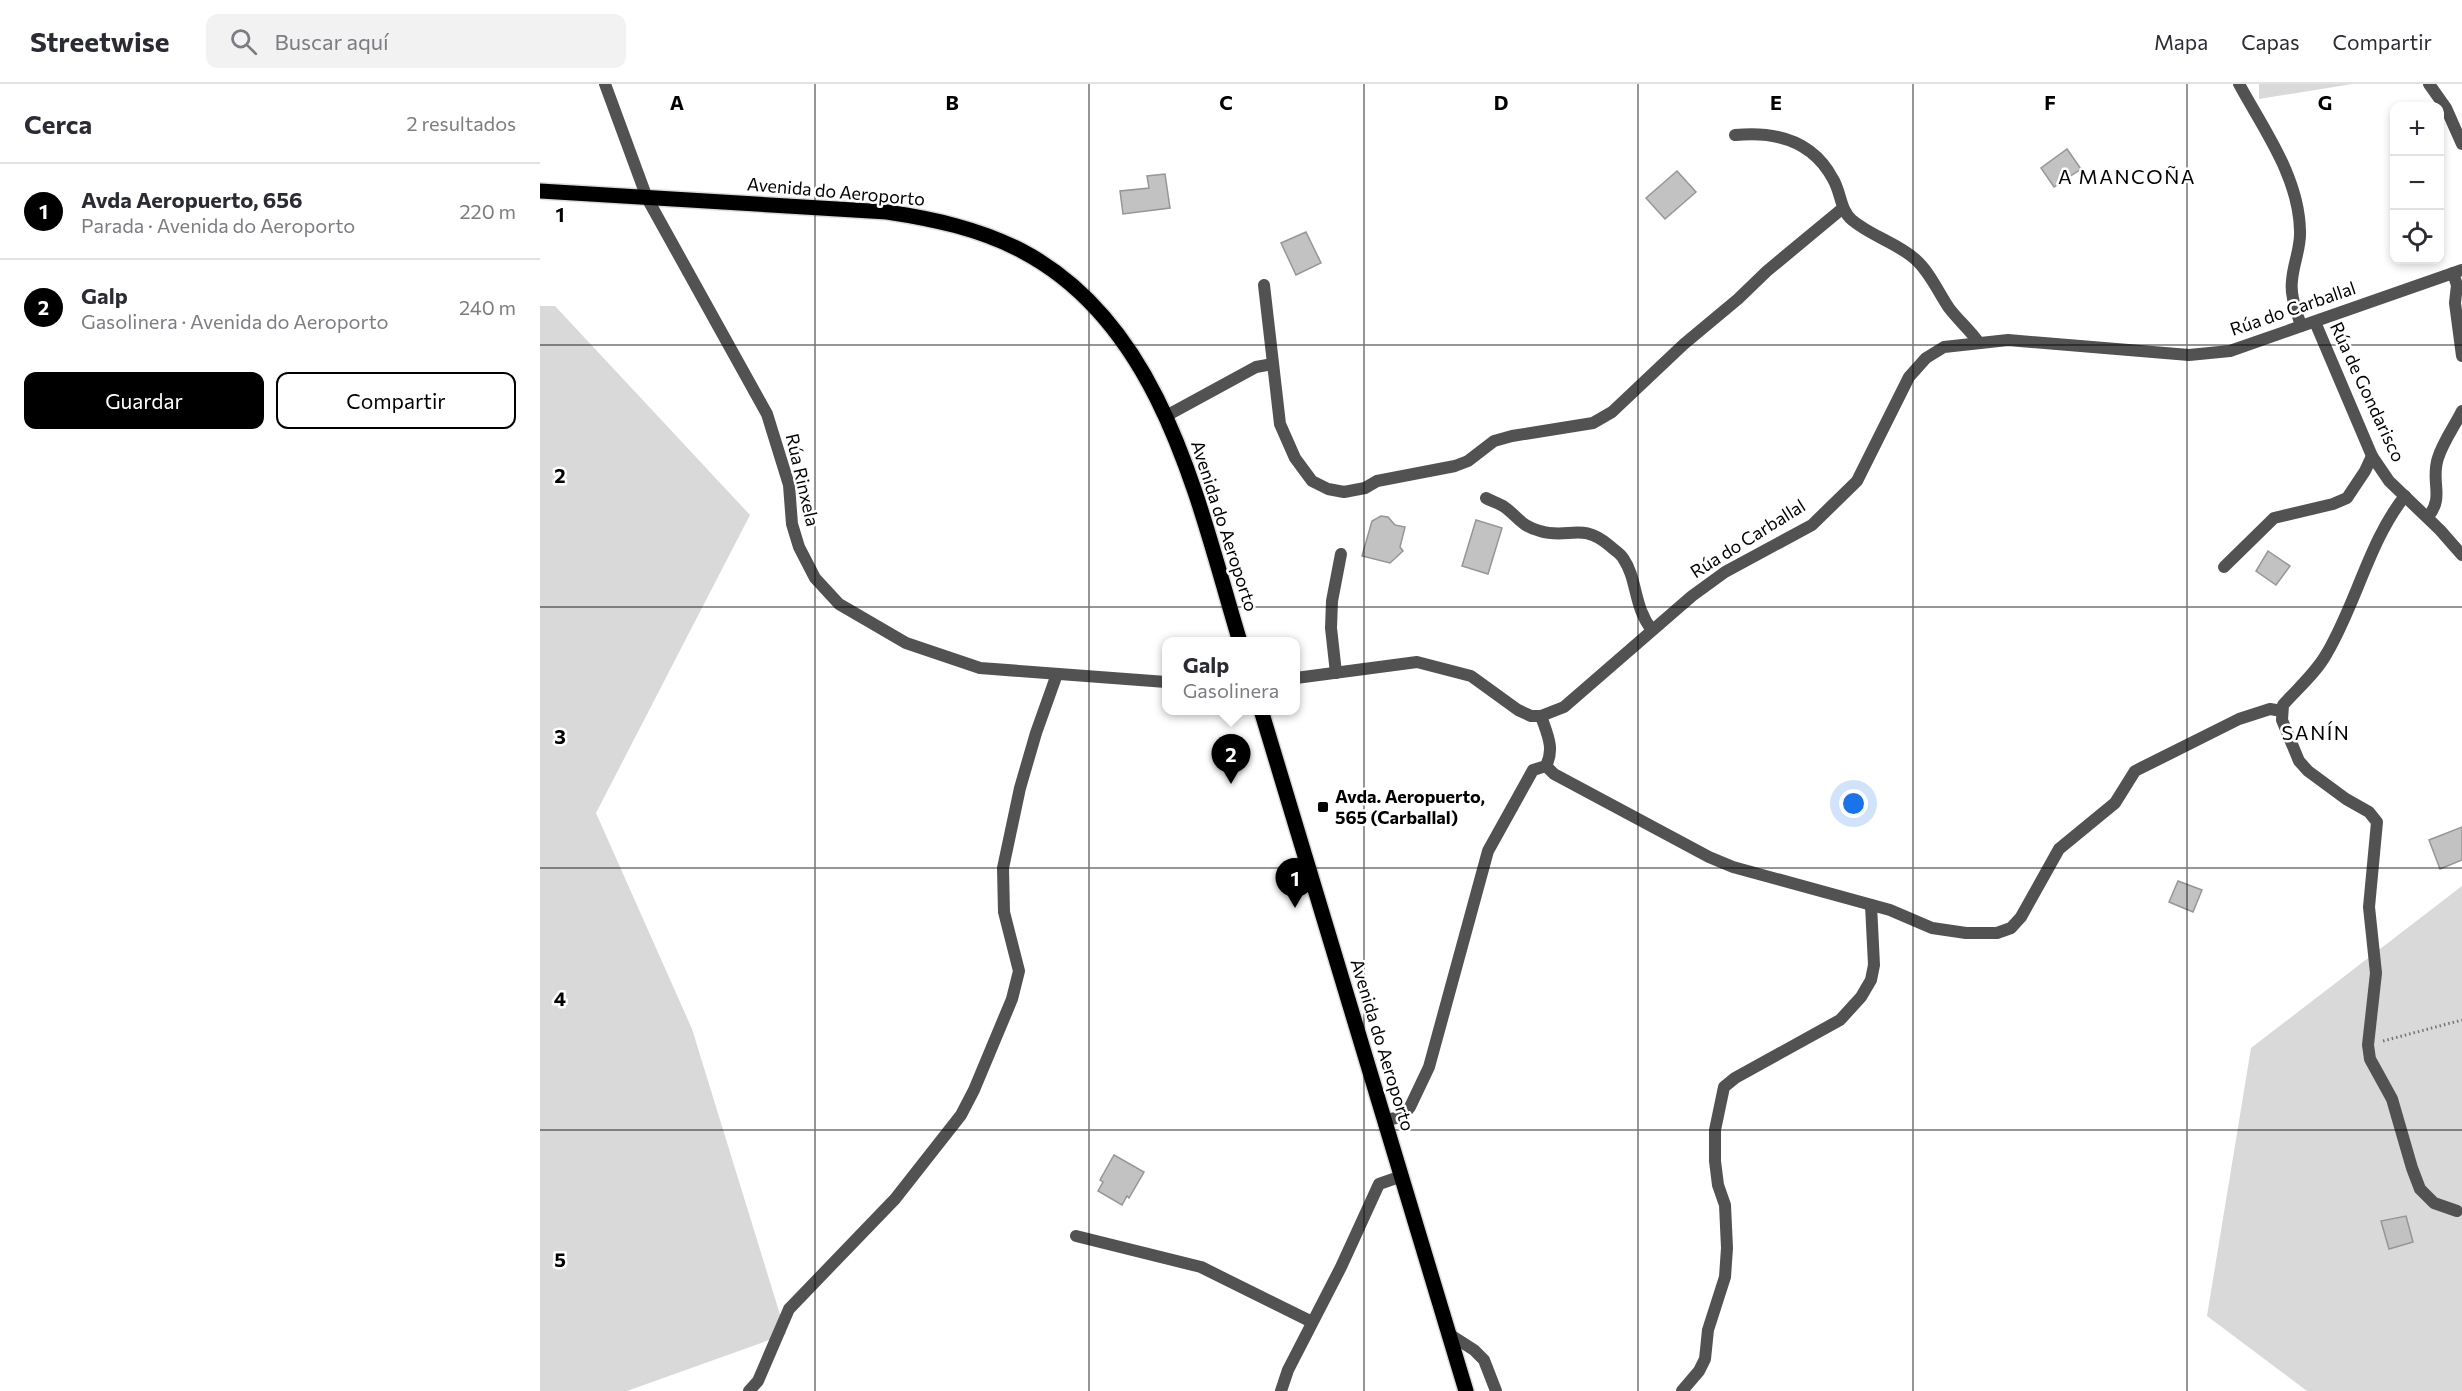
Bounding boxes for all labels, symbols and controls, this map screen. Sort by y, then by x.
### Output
search box [206,14,626,68]
text: Streetwise [30,24,170,58]
icon: search [227,25,260,58]
text: Buscar aquí [275,28,389,55]
text: Mapa [2154,29,2208,54]
text: Capas [2241,29,2300,54]
text: Compartir [2333,29,2432,54]
text: A [670,90,684,114]
text: B [945,90,959,114]
text: C [1219,90,1233,114]
text: D [1494,90,1508,114]
text: E [1770,90,1782,114]
text: F [2044,90,2056,114]
text: G [2318,90,2332,114]
map controls [2390,102,2444,264]
button: + [2390,102,2444,156]
text: Cerca [24,108,92,139]
text: 2 resultados [406,111,516,135]
button: − [2390,156,2444,210]
district label: A MANCOÑA [2058,164,2196,188]
street label: Avenida do Aeroporto [746,172,926,210]
text: Avda Aeropuerto, 656 [81,186,303,213]
text: 1 [39,199,48,223]
text: 220 m [460,199,516,223]
text: 1 [555,202,565,226]
button: locate [2390,210,2444,264]
text: Parada · Avenida do Aeroporto [81,213,355,237]
street label: Rúa do Carballal [2227,276,2358,340]
text: Galp [81,282,128,309]
text: 2 [38,295,49,319]
text: 240 m [459,295,516,319]
text: Gasolinera · Avenida do Aeroporto [81,309,389,333]
street label: Rúa de Gondarisco [2326,318,2410,465]
button: Guardar [24,372,264,429]
button: Compartir [276,372,516,429]
street label: Rúa Rinxela [782,431,824,528]
street label: Avenida do Aeroporto [1187,437,1263,614]
text: 2 [554,463,566,487]
street label: Rúa do Carballal [1686,494,1809,582]
popup [1162,637,1300,715]
text: Galp [1183,651,1229,678]
text: Gasolinera [1183,678,1279,702]
district label: SANÍN [2282,720,2350,744]
text: 3 [554,724,566,748]
pin: 2 [1212,734,1250,784]
place label: Avda. Aeropuerto, 565 (Carballal) [1335,785,1485,828]
your location [1839,789,1868,818]
marker: Avda. Aeropuerto, 565 (Carballal) [1316,800,1330,814]
pin: 1 [1276,858,1314,908]
street label: Avenida do Aeroporto [1346,956,1420,1133]
text: 4 [554,986,566,1010]
text: 5 [554,1247,566,1271]

